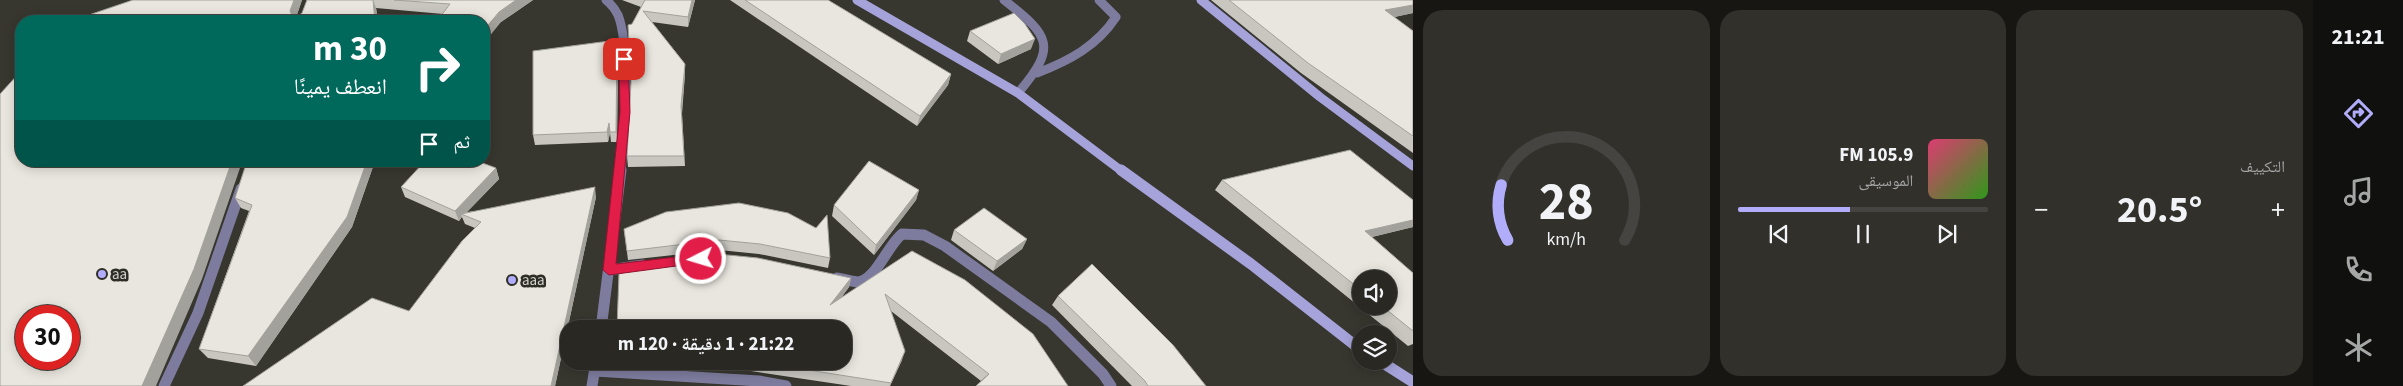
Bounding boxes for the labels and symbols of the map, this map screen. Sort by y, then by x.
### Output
pin [603,38,645,80]
position arrow [674,232,726,284]
place label: aa [112,264,127,285]
marker: aa [96,268,108,280]
place label: aaa [522,270,545,291]
marker: aaa [506,274,518,286]
speed limit sign: 30 [15,305,80,370]

